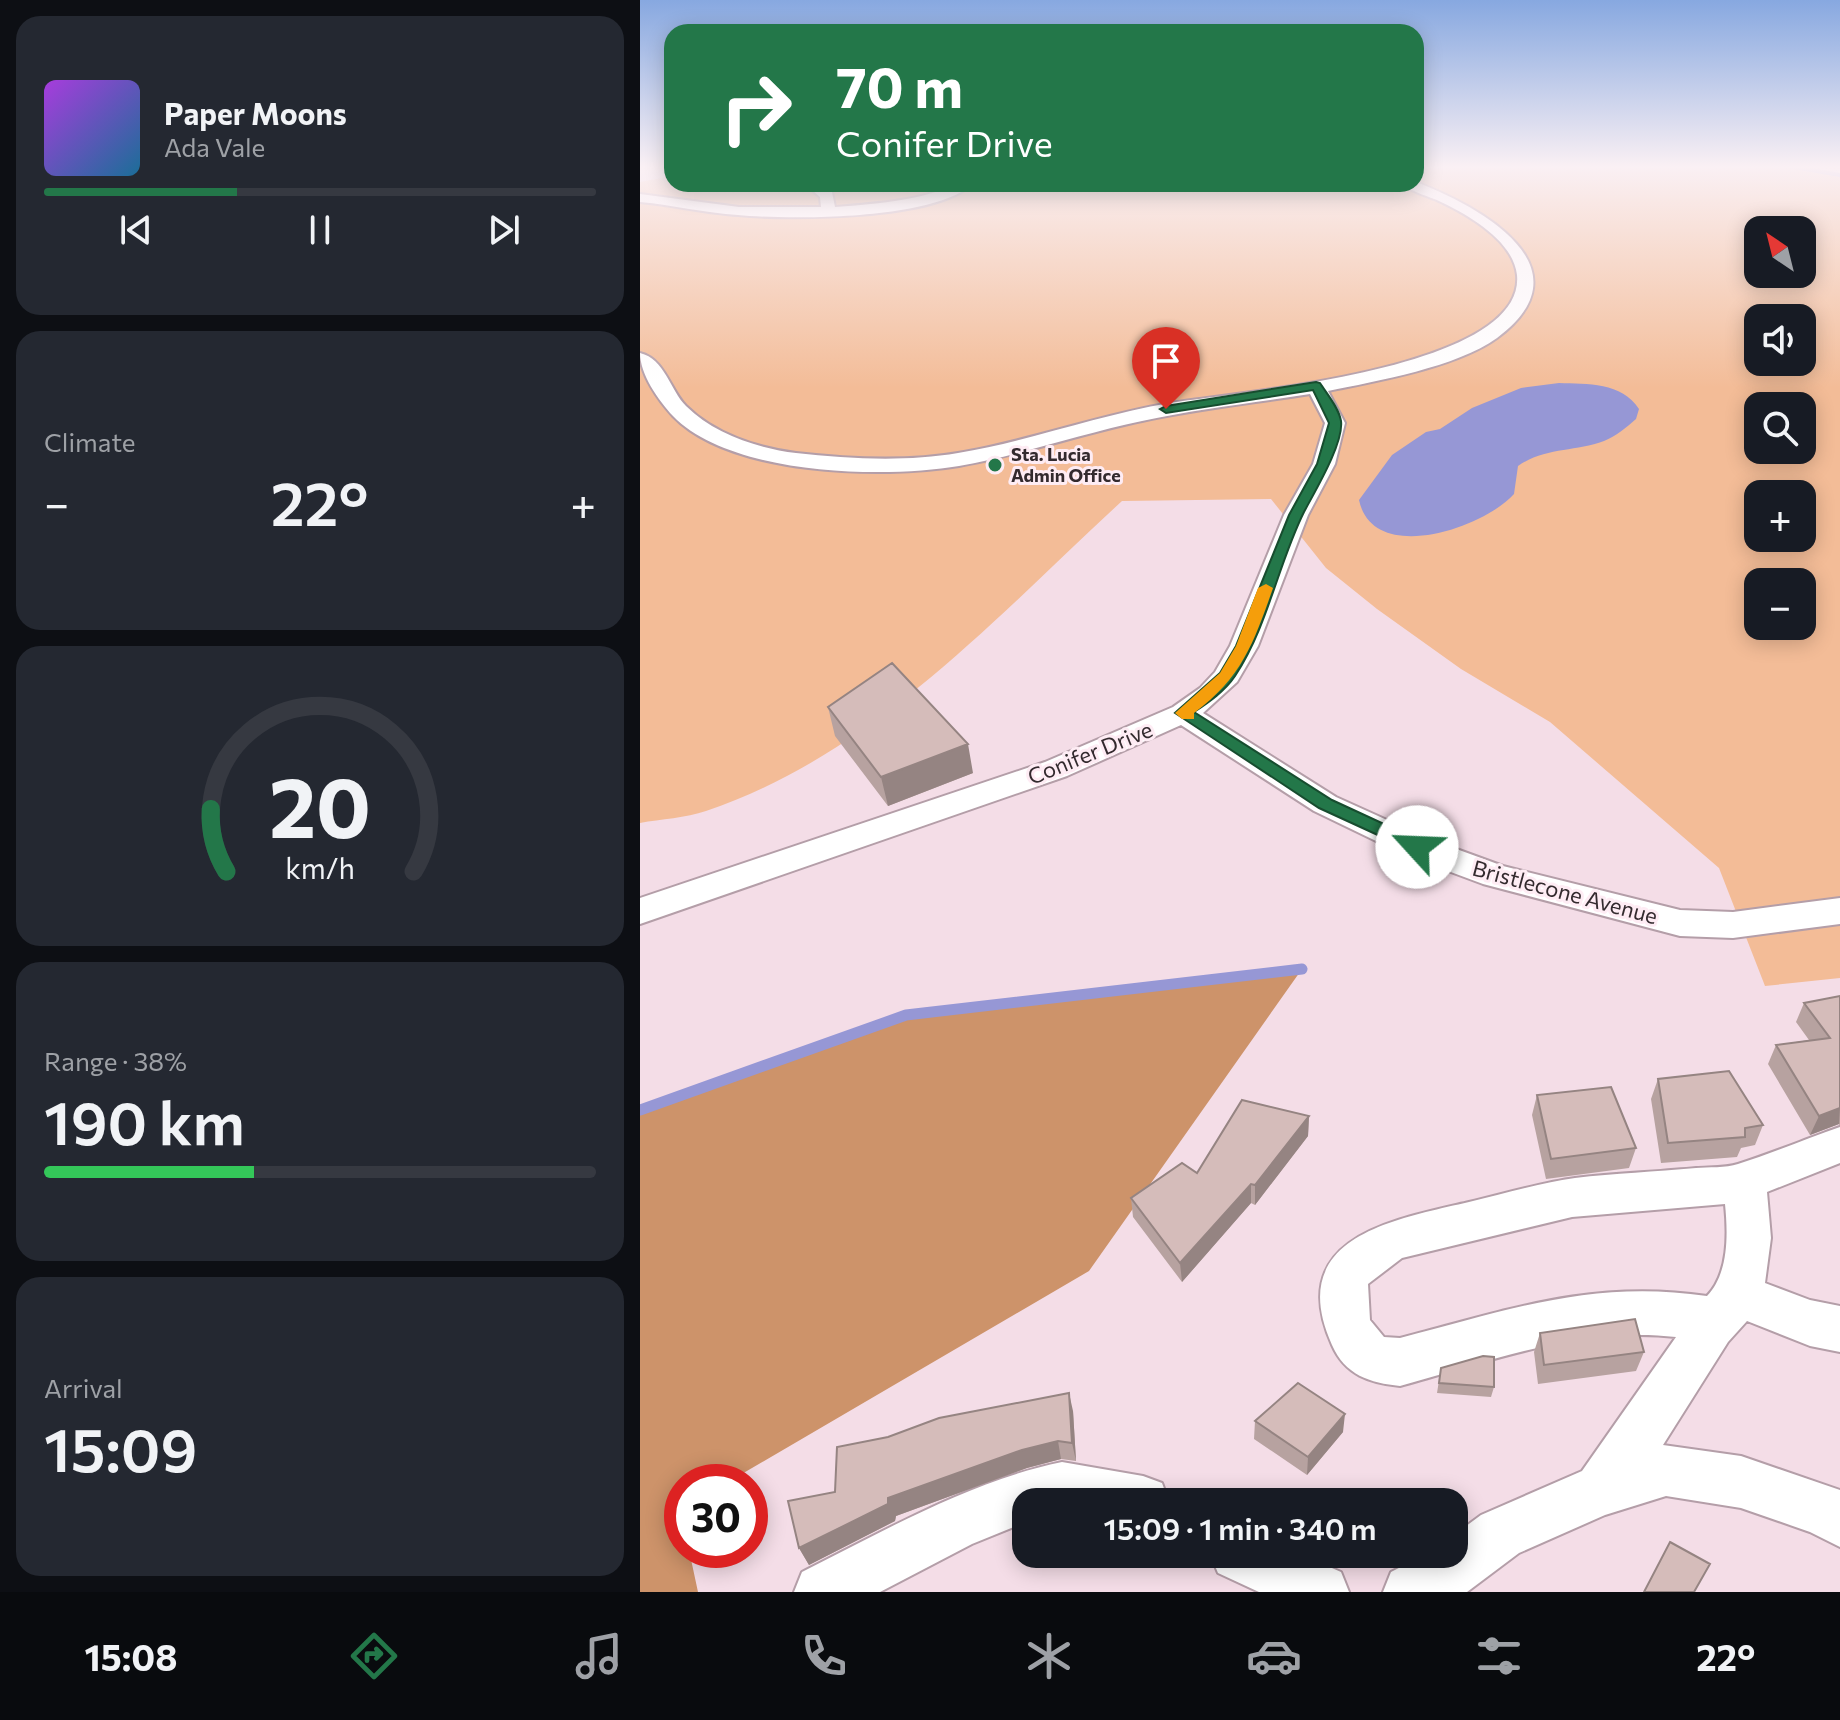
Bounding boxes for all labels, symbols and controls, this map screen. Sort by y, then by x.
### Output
text: 70 m [836,51,963,120]
icon: right [704,56,808,160]
text: Paper Moons [164,94,347,131]
text: Conifer Drive [836,120,1053,164]
text: Ada Vale [164,131,265,162]
icon: previous [114,208,158,252]
icon: pause [298,208,342,252]
icon: next [482,208,526,252]
north arrow [1744,216,1816,288]
map controls [1744,216,1816,640]
button: sound [1744,304,1816,376]
pin [1132,327,1200,409]
icon: arrive [1144,339,1188,383]
button: search [1744,392,1816,464]
text: Climate [44,426,136,457]
place label: Sta. Lucia Admin Office [1011,443,1121,486]
marker: Sta. Lucia Admin Office [986,456,1004,474]
text: 22° [271,465,368,538]
text: − [44,475,69,529]
text: + [570,475,596,529]
button: + [1744,480,1816,552]
button: − [1744,568,1816,640]
street label: Conifer Drive [1023,715,1156,790]
text: 20 [269,753,371,855]
position arrow [1375,805,1459,889]
text: km/h [285,850,355,885]
street label: Bristlecone Avenue [1470,854,1661,929]
text: Range · 38% [44,1045,187,1076]
text: 190 km [44,1084,245,1157]
text: Arrival [44,1372,123,1403]
text: 15:09 [44,1411,197,1484]
speed limit sign: 30 [664,1464,768,1568]
text: 15:09 · 1 min · 340 m [1104,1509,1376,1546]
icon: directions [346,1628,402,1684]
icon: music [571,1628,627,1684]
icon: phone [796,1628,852,1684]
icon: climate [1021,1628,1077,1684]
icon: car [1246,1628,1302,1684]
icon: filters [1471,1628,1527,1684]
text: 15:08 [84,1634,177,1678]
text: 22° [1696,1634,1755,1678]

